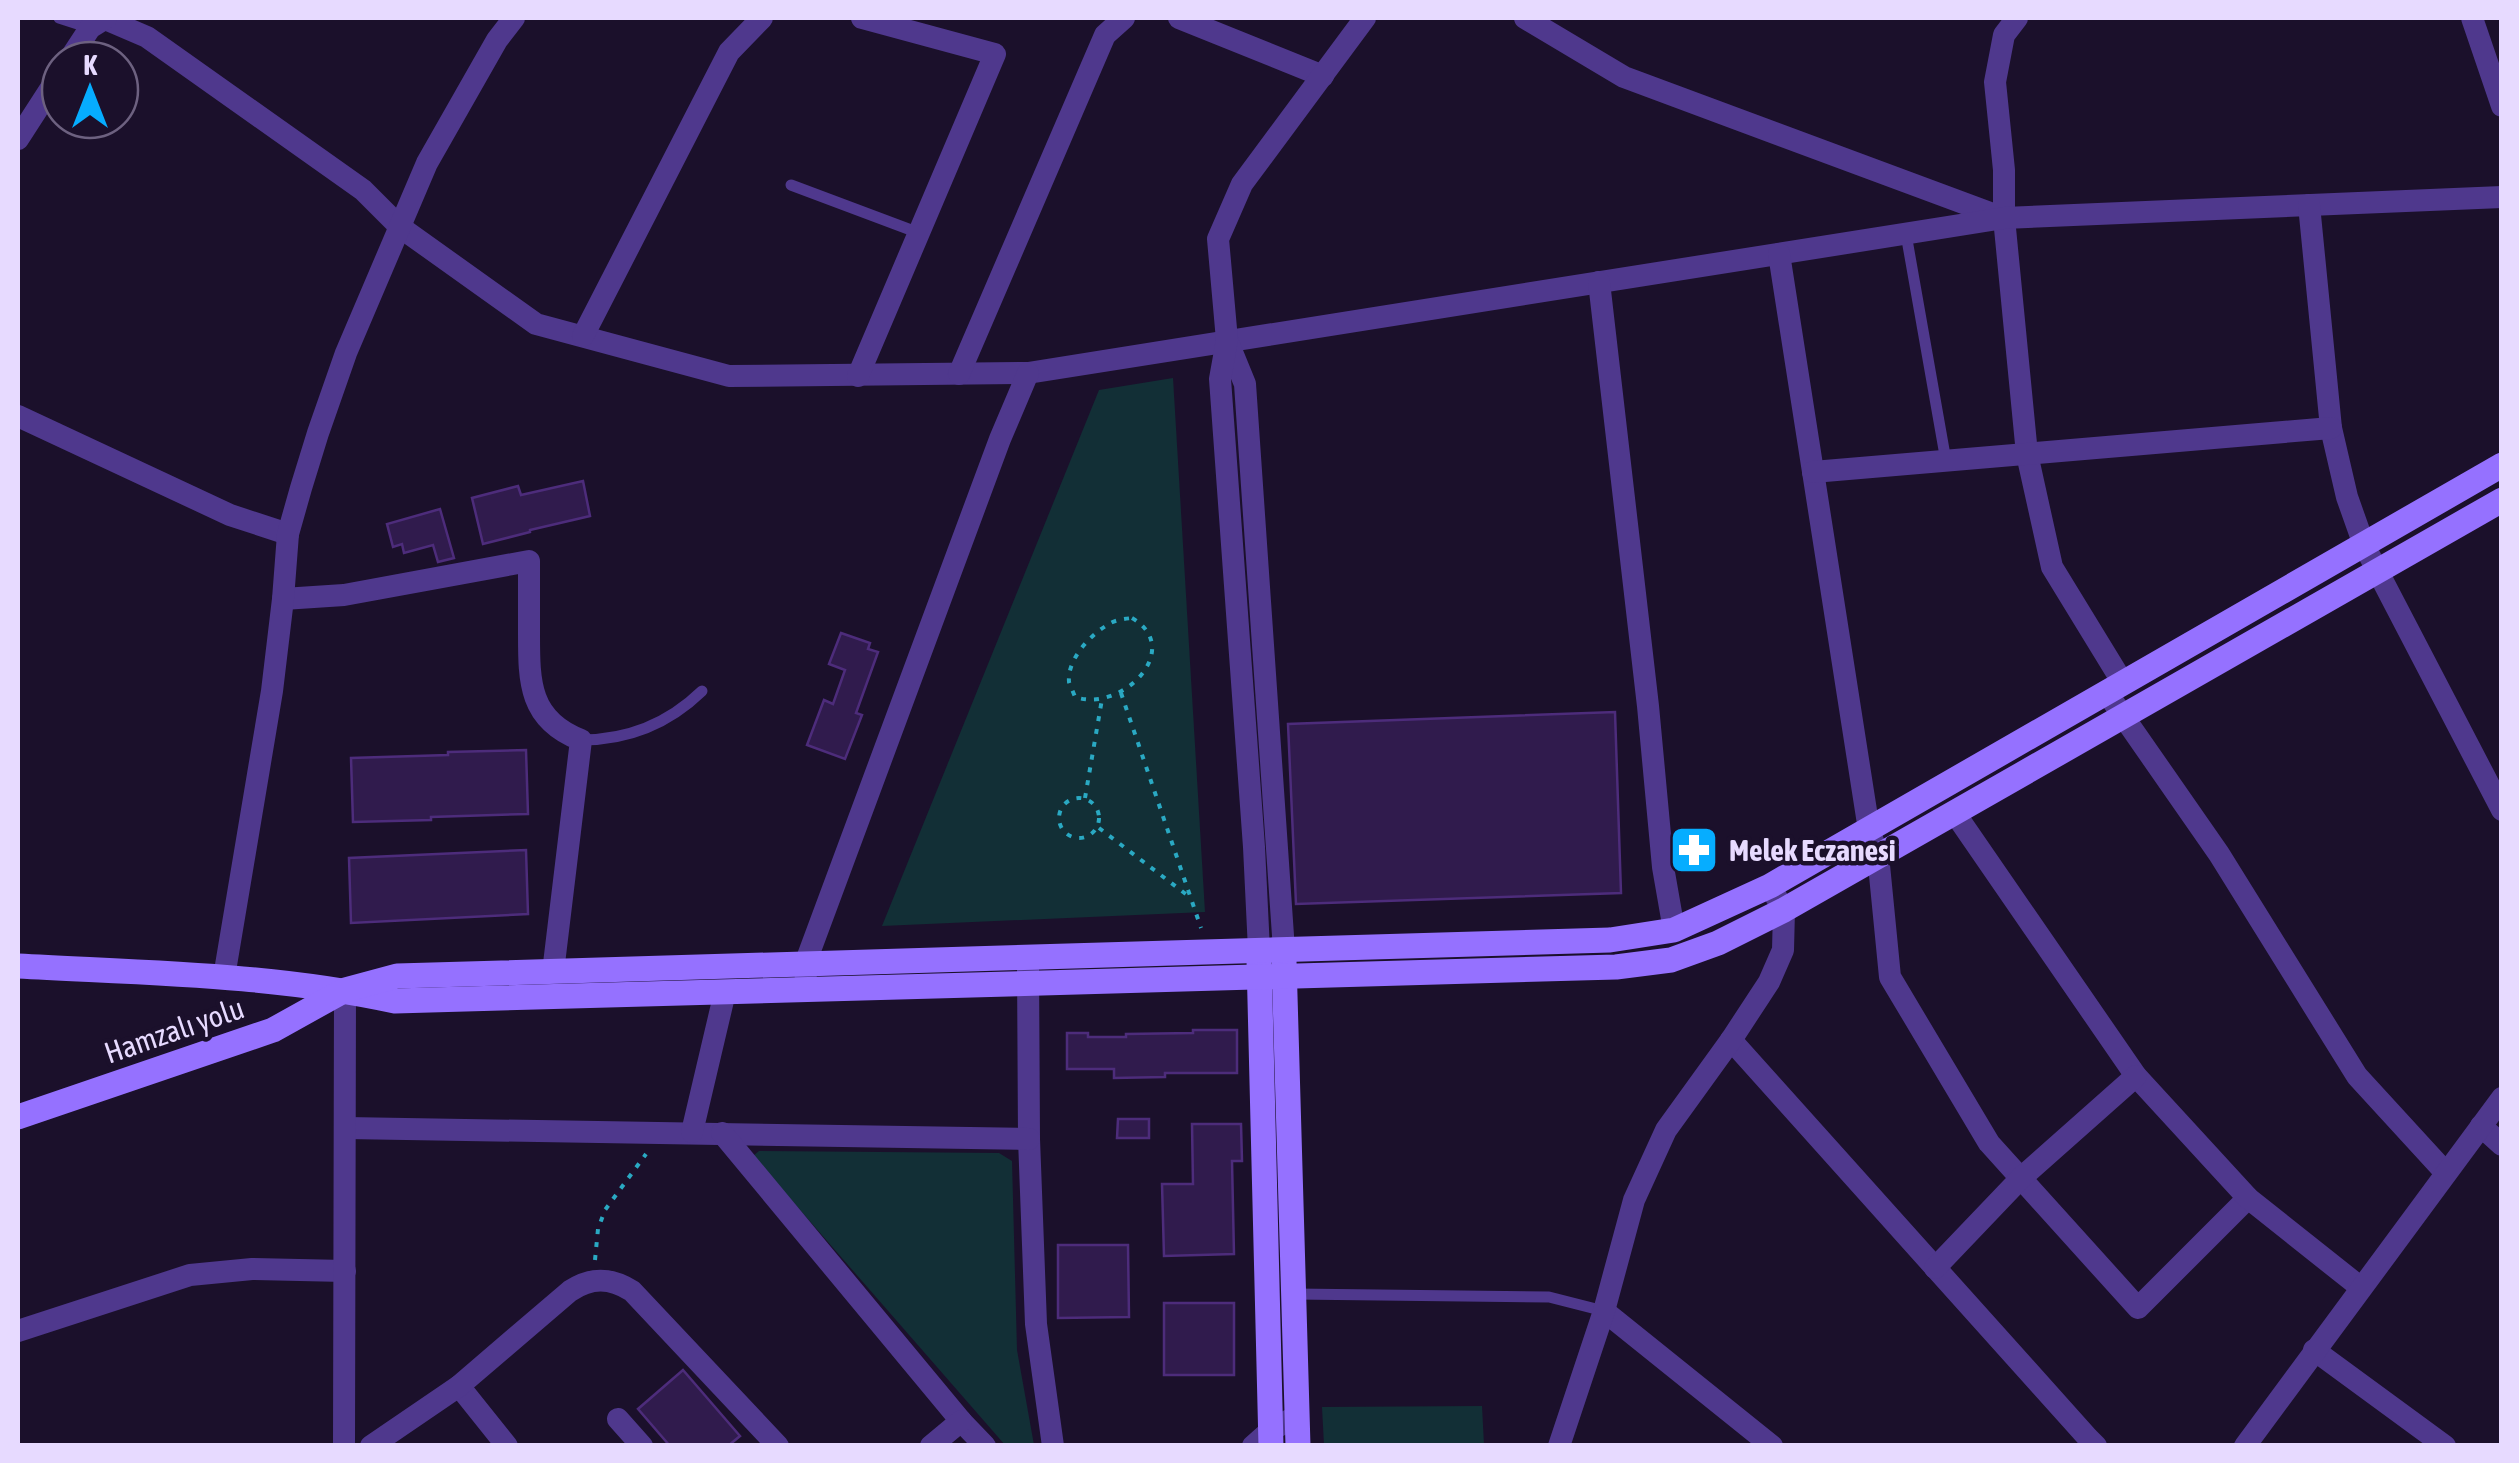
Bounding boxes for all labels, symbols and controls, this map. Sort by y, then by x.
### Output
north arrow [40,40,140,140]
text: K [83,49,97,81]
pharmacy icon: Melek Eczanesi [1668,824,1720,876]
place label: Melek Eczanesi [1729,833,1896,867]
street label: Hamzalı yolu [100,990,248,1070]

